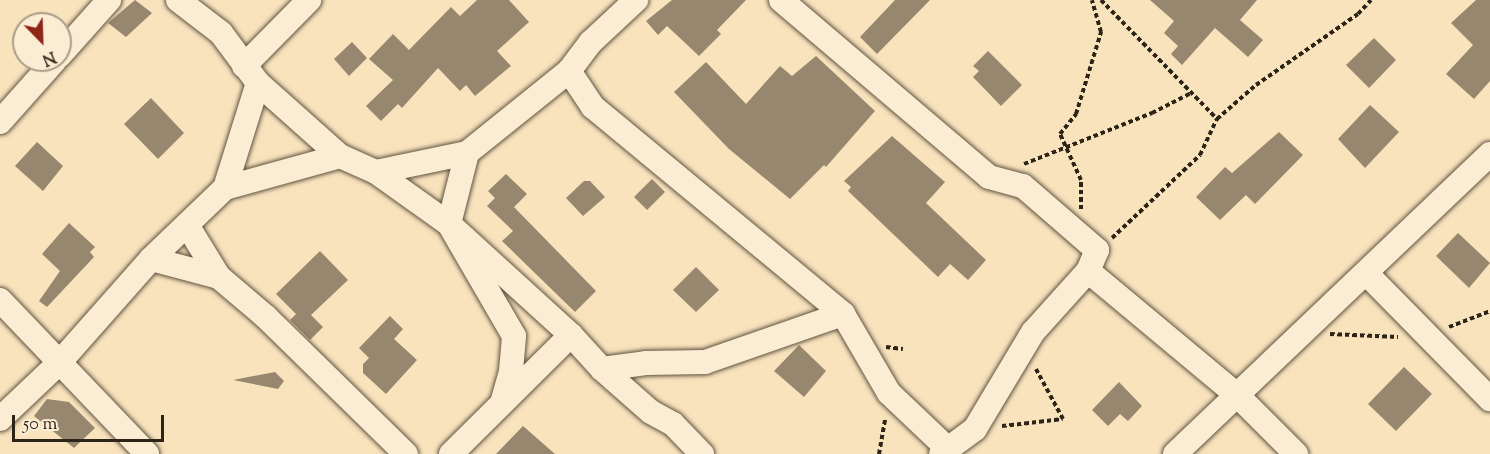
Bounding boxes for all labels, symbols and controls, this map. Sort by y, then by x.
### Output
north arrow [12,12,72,72]
text: N [38,44,59,70]
scale bar [15,403,166,441]
text: 50 m [23,412,57,438]

